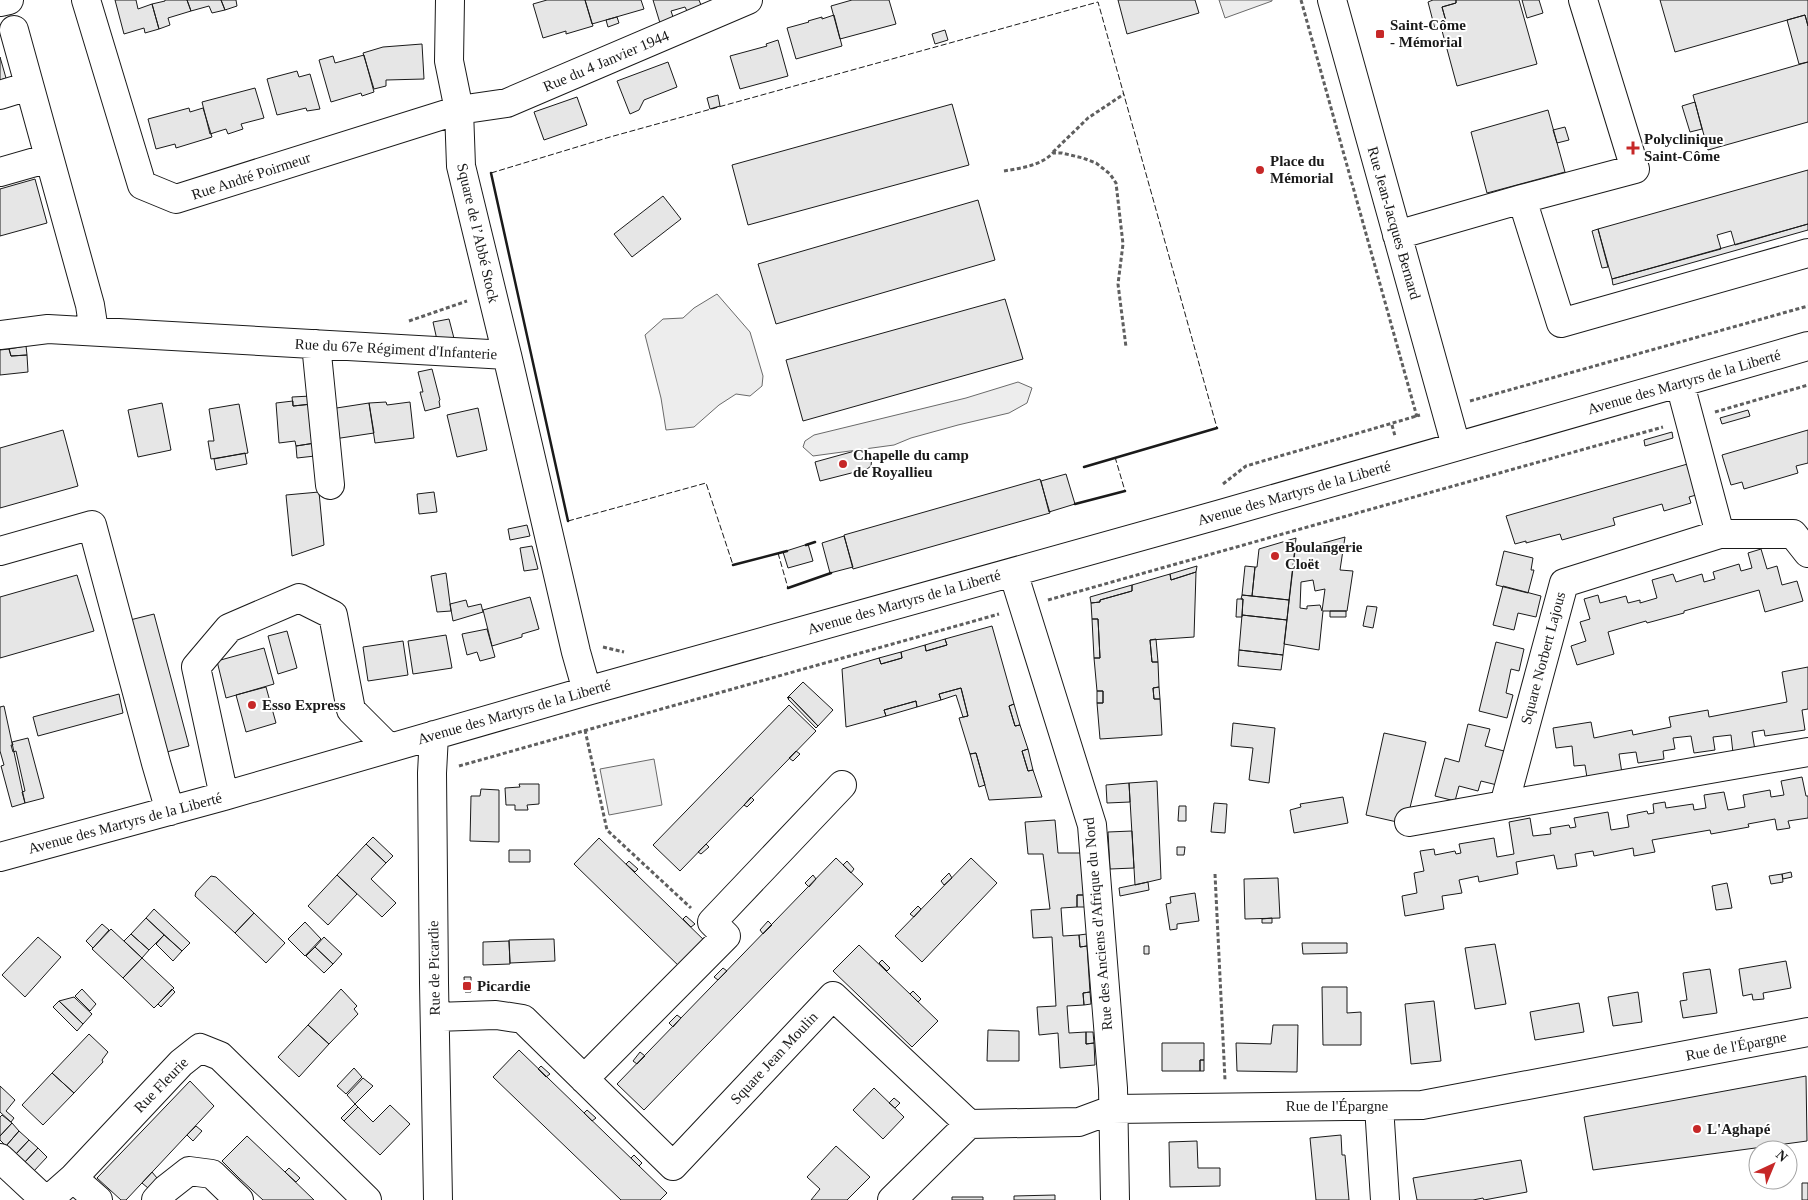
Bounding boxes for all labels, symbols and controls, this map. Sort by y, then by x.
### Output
place label: Saint-Côme - Mémorial [1390,17,1466,50]
street label: Rue du 4 Janvier 1944 [541,27,672,95]
marker: Saint-Côme - Mémorial [1374,28,1386,40]
place label: Polyclinique Saint-Côme [1644,131,1724,164]
marker: Polyclinique Saint-Côme [1626,141,1640,155]
street label: Rue Jean-Jacques Bernard [1364,145,1424,302]
street label: Rue André Poirmeur [189,149,313,203]
place label: Place du Mémorial [1270,153,1333,186]
street label: Square de l’Abbé Stock [454,162,502,305]
marker: Place du Mémorial [1254,164,1266,176]
street label: Rue du 67e Régiment d'Infanterie [294,336,498,362]
street label: Avenue des Martyrs de la Liberté [1586,347,1783,417]
place label: Chapelle du camp de Royallieu [853,447,969,480]
marker: Chapelle du camp de Royallieu [837,458,849,470]
street label: Avenue des Martyrs de la Liberté [1196,458,1393,528]
place label: Boulangerie Cloët [1285,539,1363,572]
marker: Boulangerie Cloët [1269,550,1281,562]
street label: Avenue des Martyrs de la Liberté [806,567,1003,637]
street label: Square Norbert Lajous [1518,590,1568,726]
street label: Avenue des Martyrs de la Liberté [416,677,613,747]
place label: Esso Express [262,697,346,713]
marker: Esso Express [246,699,258,711]
street label: Avenue des Martyrs de la Liberté [26,789,224,857]
street label: Rue des Anciens d'Afrique du Nord [1081,816,1115,1031]
street label: Rue de Picardie [425,920,443,1016]
place label: Picardie [477,978,531,994]
marker: Picardie [461,980,473,992]
street label: Square Jean Moulin [727,1008,821,1107]
street label: Rue de l'Épargne [1684,1028,1788,1064]
street label: Rue Fleurie [131,1054,191,1116]
street label: Rue de l'Épargne [1286,1098,1389,1114]
place label: L'Aghapé [1707,1121,1771,1137]
marker: L'Aghapé [1691,1123,1703,1135]
north arrow [1748,1140,1798,1190]
text: N [1773,1147,1791,1165]

